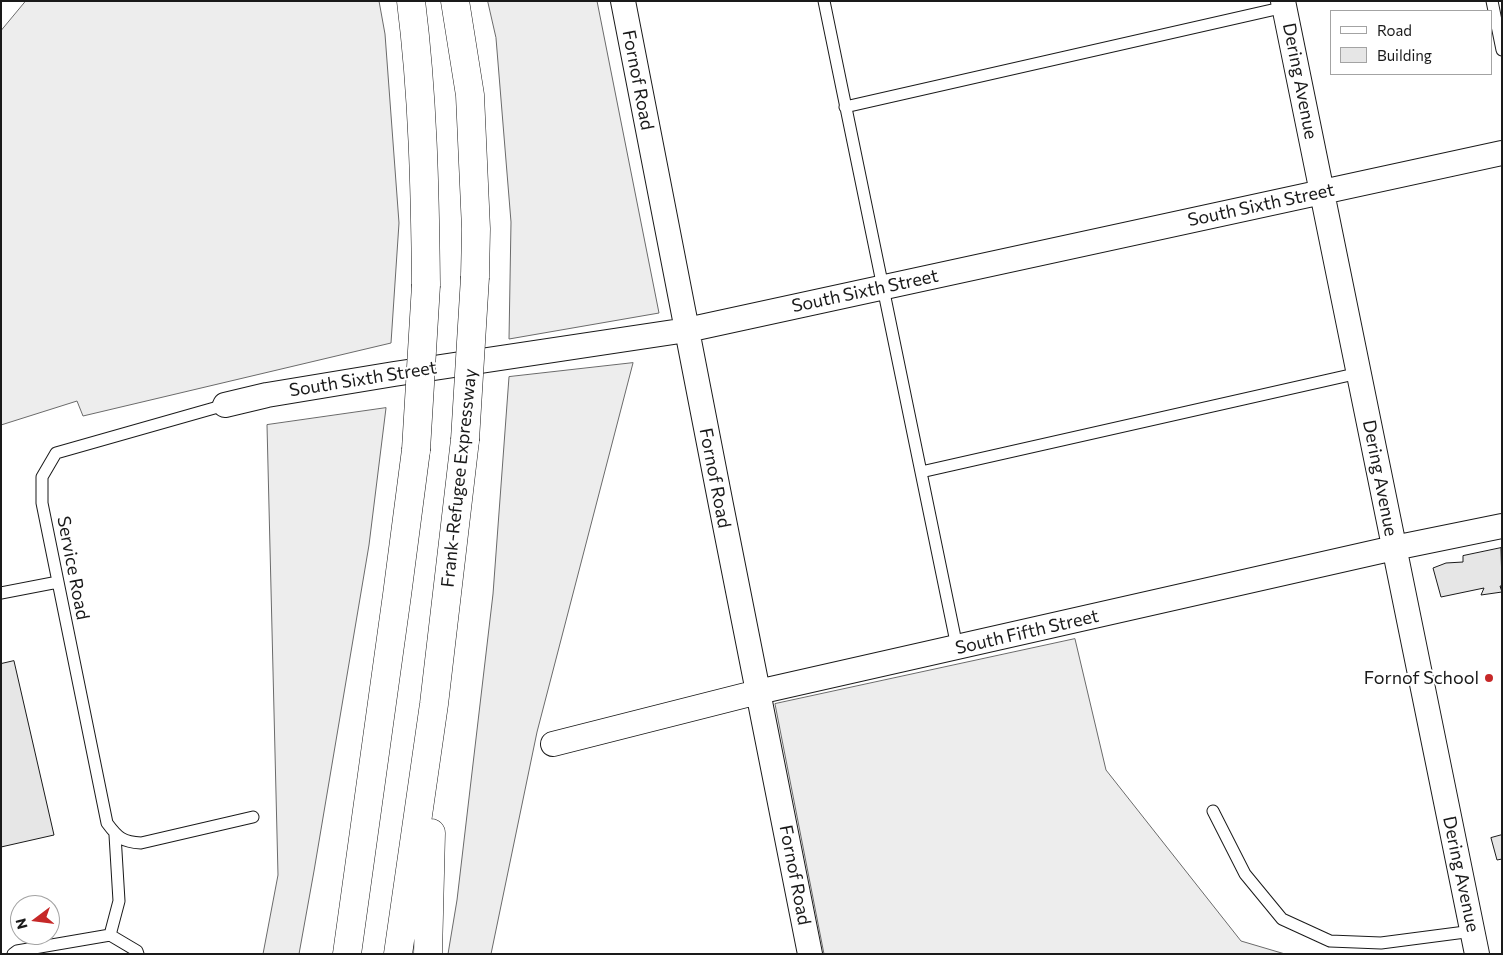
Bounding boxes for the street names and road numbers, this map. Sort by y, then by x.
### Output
street label: Dering Avenue [1278,21,1322,141]
street label: Fornof Road [618,28,658,132]
street label: South Sixth Street [1186,179,1336,231]
street label: South Sixth Street [790,265,940,317]
street label: South Sixth Street [288,357,438,401]
street label: Frank-Refugee Expressway [437,367,481,589]
street label: Dering Avenue [1358,418,1402,538]
street label: Fornof Road [695,426,735,530]
street label: Service Road [52,514,94,622]
street label: South Fifth Street [953,605,1101,659]
street label: Dering Avenue [1438,814,1484,934]
street label: Fornof Road [775,823,815,927]

